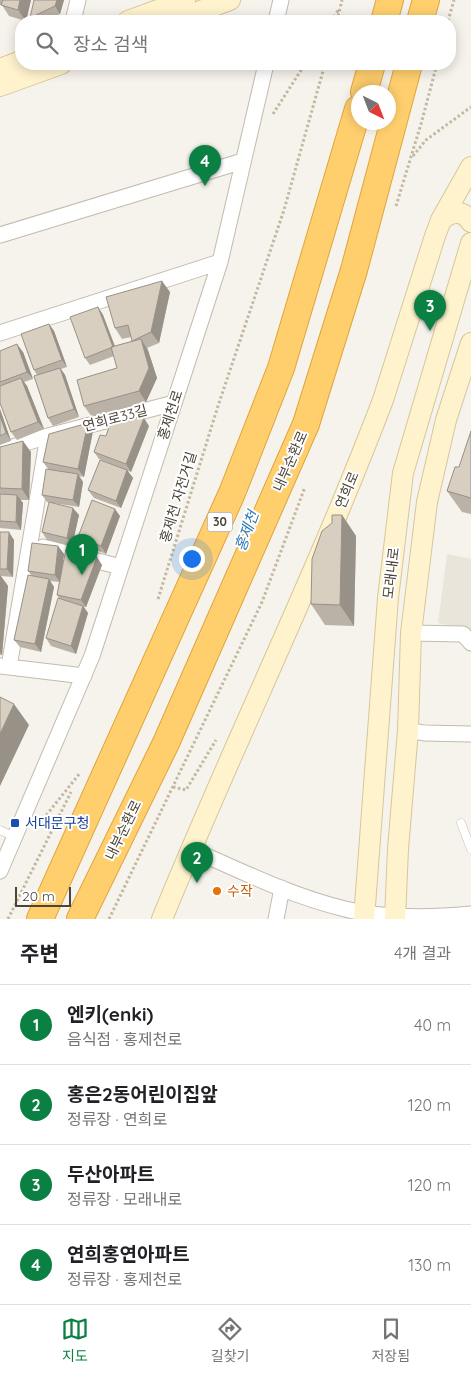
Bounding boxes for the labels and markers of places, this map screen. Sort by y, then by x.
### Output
pin: 4 [189,145,221,186]
pin: 3 [414,290,446,331]
pin: 1 [66,534,98,575]
place label: 서대문구청 [25,814,89,832]
marker: 서대문구청 [9,817,21,829]
pin: 2 [181,842,213,883]
place label: 수작 [227,882,253,900]
marker: 수작 [211,885,223,897]

